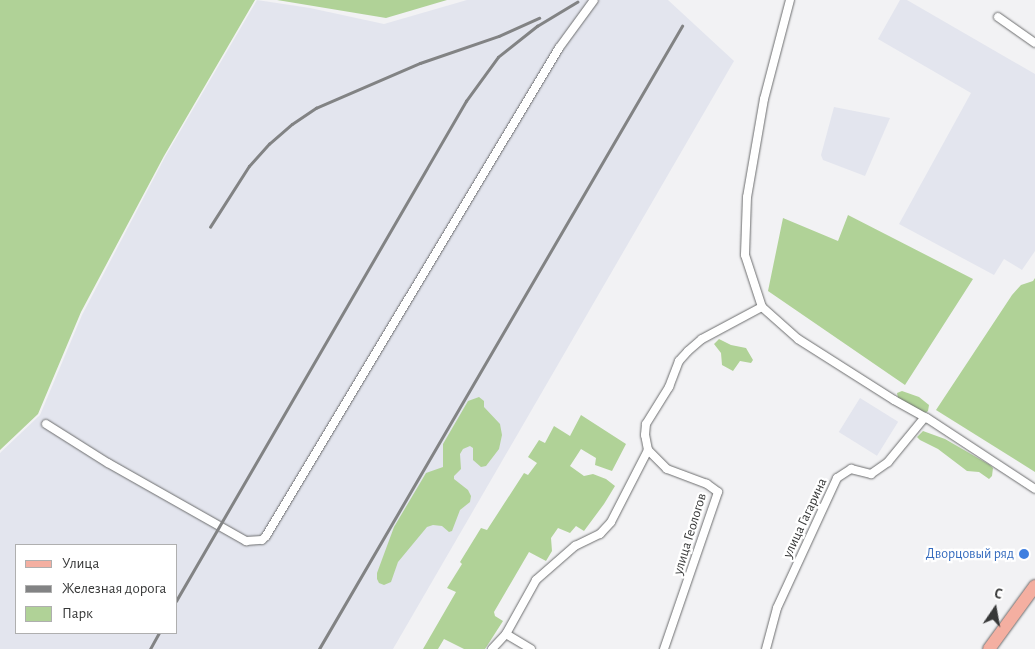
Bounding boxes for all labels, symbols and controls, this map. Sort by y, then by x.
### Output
street label: улица Гагарина [779,475,831,561]
street label: улица Геологов [670,491,710,577]
legend [15,544,178,634]
place label: Дворцовый ряд [926,546,1014,562]
marker: Дворцовый ряд [1018,548,1030,560]
text: Улица [62,556,99,571]
text: Железная дорога [62,581,166,596]
north arrow [970,584,1020,634]
text: С [993,587,1003,602]
text: Парк [62,606,93,621]

